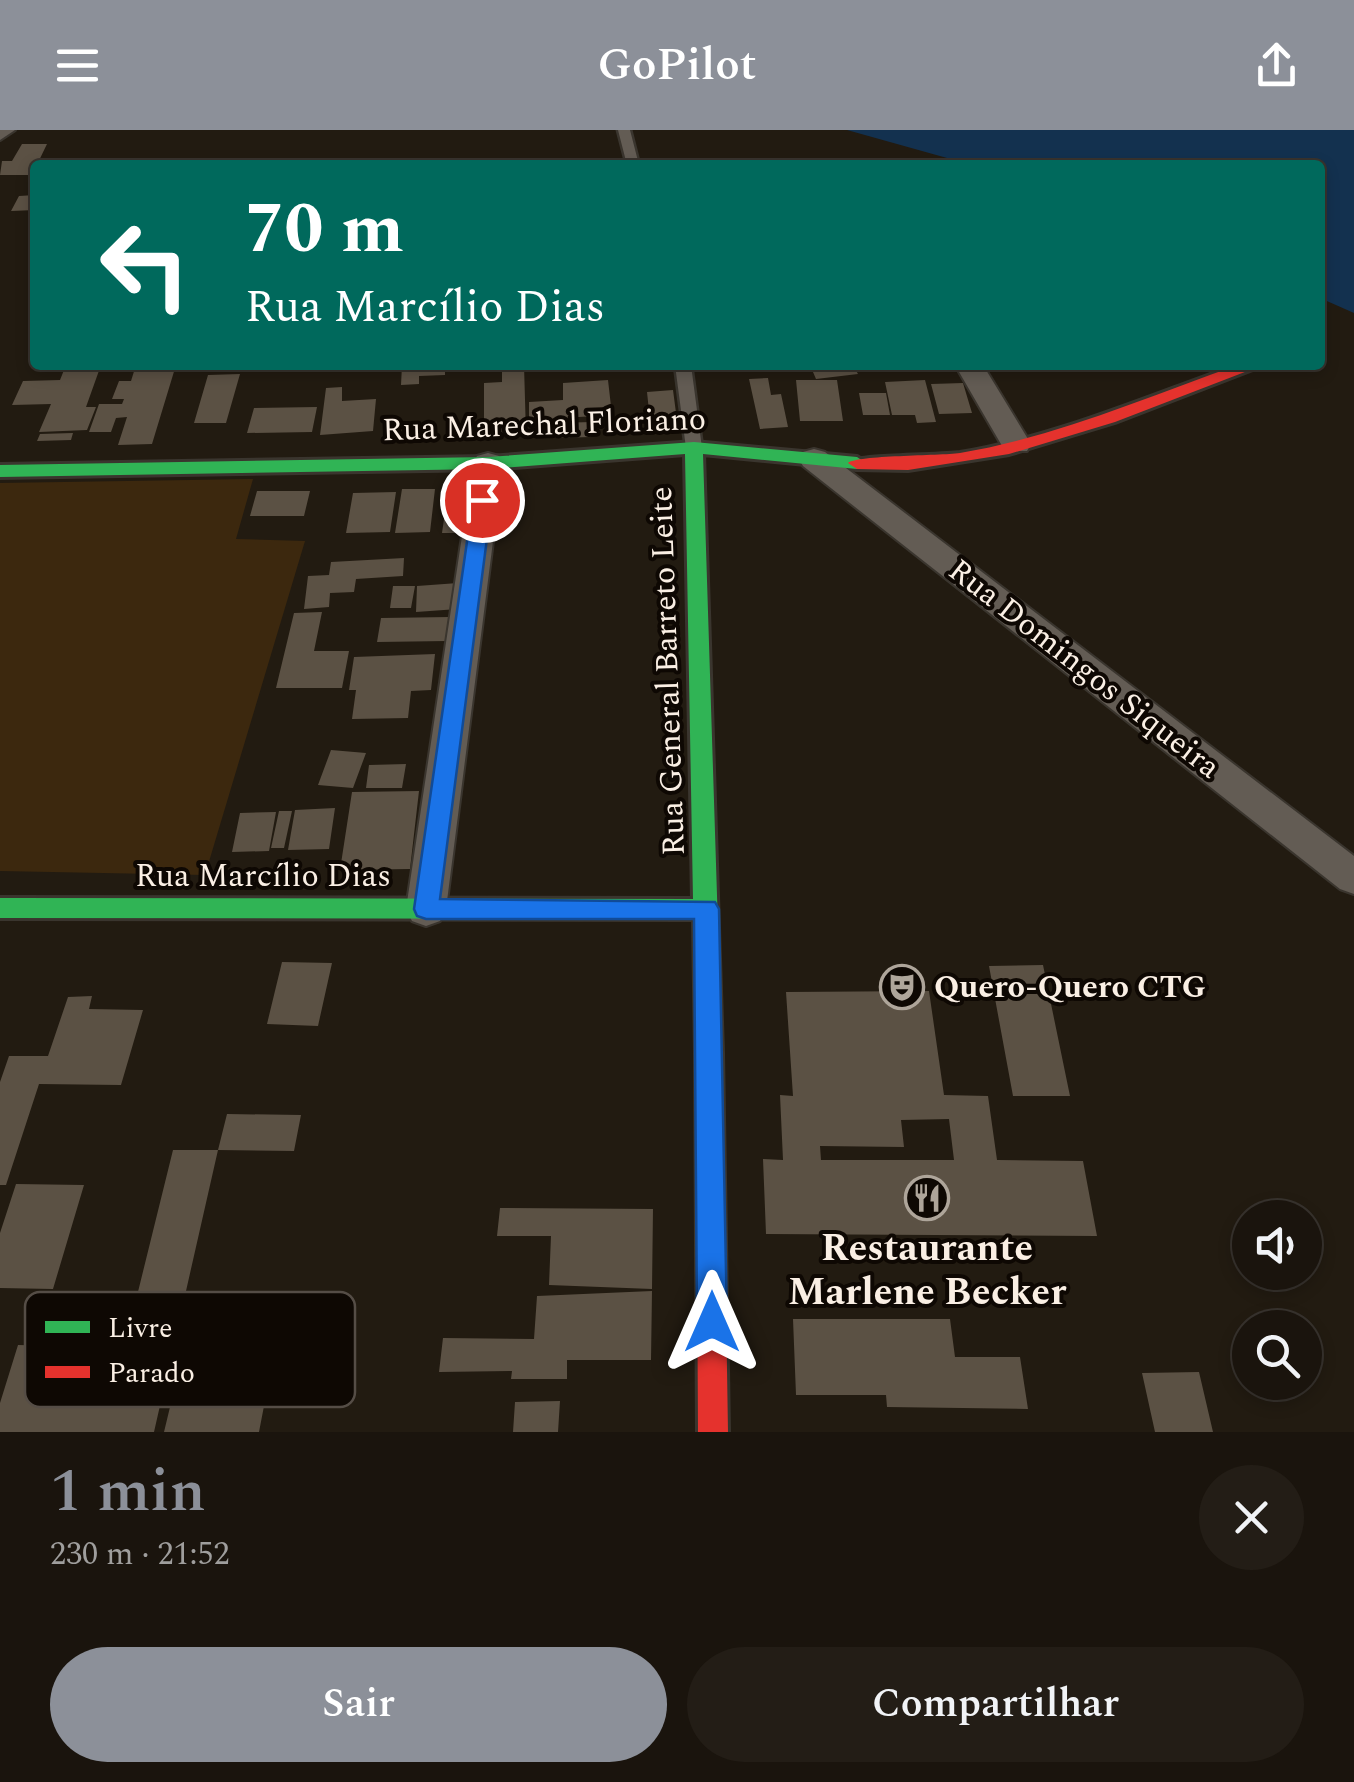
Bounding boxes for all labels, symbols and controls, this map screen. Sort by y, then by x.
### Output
text: GoPilot [598,31,756,100]
icon: menu [50,38,105,93]
icon: share [1249,38,1304,93]
text: 70 m [245,177,404,283]
icon: left [80,200,210,330]
text: Rua Marcílio Dias [245,273,605,342]
street label: Rua Marechal Floriano [381,395,707,455]
pin [440,458,525,543]
icon: arrive [455,473,510,528]
street label: Rua General Barreto Leite [637,485,699,857]
street label: Rua Domingos Siqueira [937,547,1231,791]
street label: Rua Marcílio Dias [135,852,391,901]
place label: Quero-Quero CTG [934,963,1206,1012]
theatre icon: Quero-Quero CTG [879,964,925,1010]
restaurant icon: Restaurante Marlene Becker [904,1175,950,1221]
map controls [1232,1200,1322,1400]
button: sound [1232,1200,1322,1290]
place label: Restaurante Marlene Becker [788,1220,1067,1322]
position arrow [660,1270,764,1374]
legend [25,1292,355,1407]
text: Livre [108,1307,173,1350]
button: search [1232,1310,1322,1400]
text: Parado [108,1352,195,1395]
text: 1 min [50,1446,206,1538]
button: close [1199,1465,1304,1570]
text: 230 m · 21:52 [50,1530,230,1579]
button: Sair [50,1647,667,1762]
button: Compartilhar [687,1647,1304,1762]

